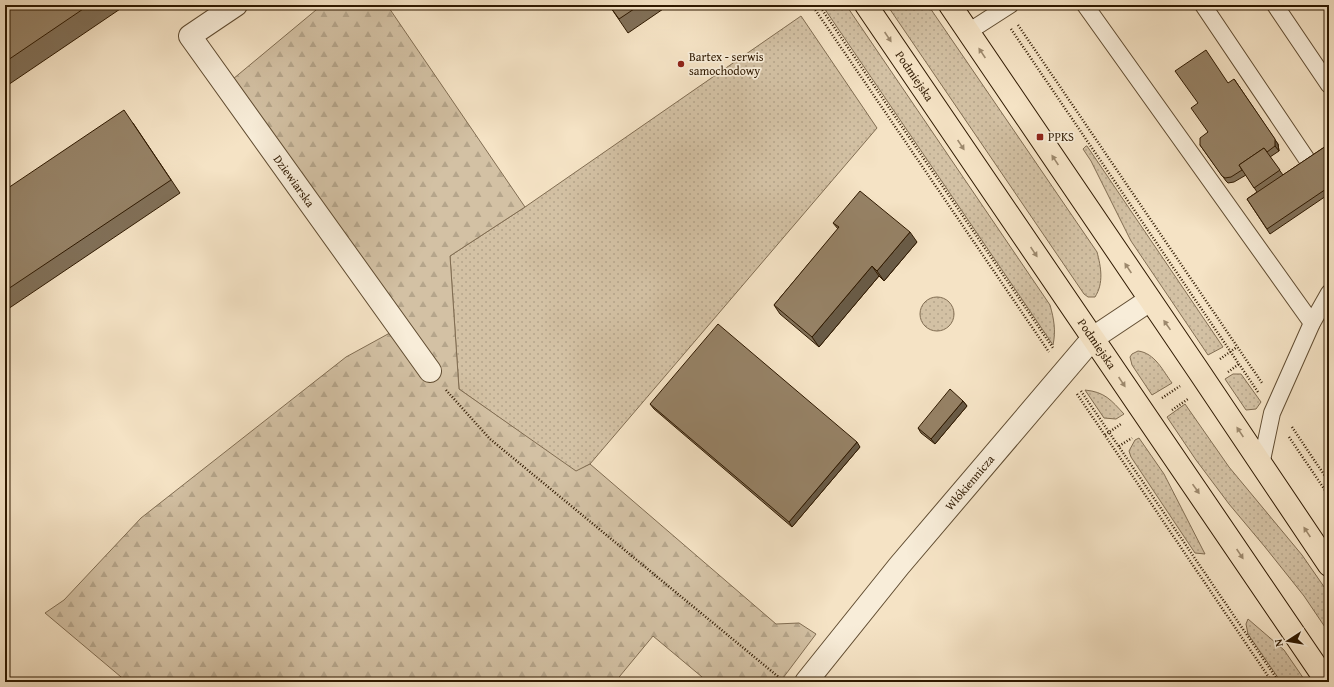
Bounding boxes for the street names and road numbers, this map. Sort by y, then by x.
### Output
street label: Podmiejska [892,47,938,105]
street label: Dziewiarska [270,151,319,211]
street label: Podmiejska [1074,315,1121,372]
street label: Włókiennicza [941,451,998,514]

